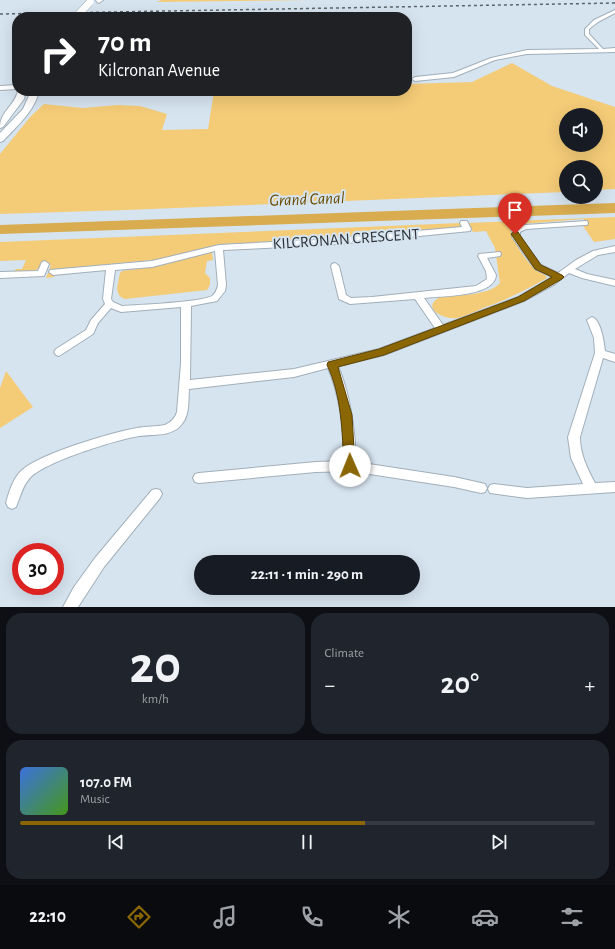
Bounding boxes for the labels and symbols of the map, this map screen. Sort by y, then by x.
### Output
water label: Grand Canal [269,189,345,209]
pin [498,193,532,234]
street label: KILCRONAN CRESCENT [272,226,420,252]
position arrow [329,445,371,487]
speed limit sign: 30 [12,543,64,595]

